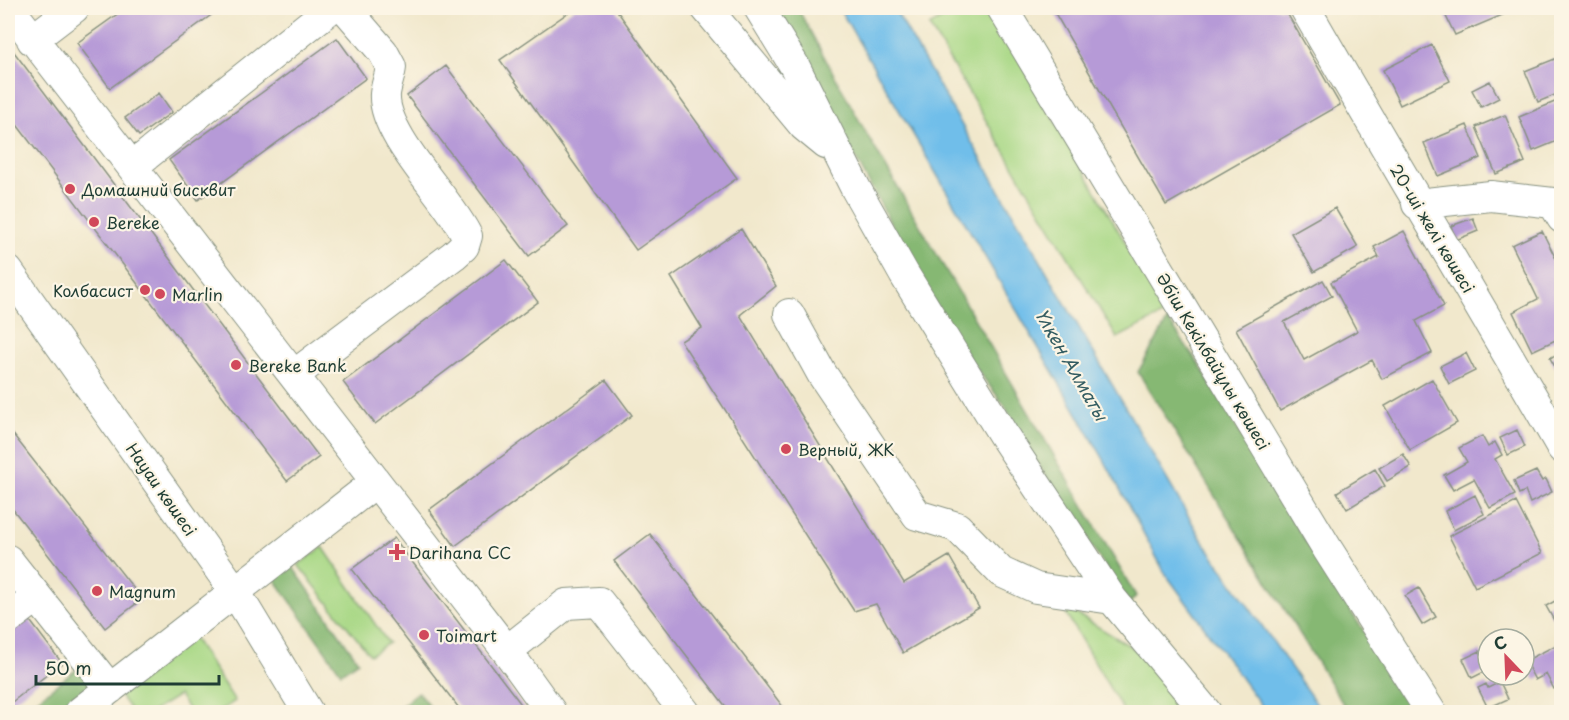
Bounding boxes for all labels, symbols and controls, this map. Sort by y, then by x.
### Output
street label: 20-ші желі көшесі [1385,159,1481,297]
place label: Домашний бисквит [81,177,236,201]
marker: Домашний бисквит [63,182,77,196]
place label: Bereke [106,210,160,234]
marker: Bereke [87,215,101,229]
street label: Әбіш Кекілбайұлы көшесі [1152,268,1276,454]
place label: Колбасист [53,278,133,302]
place label: Marlin [172,282,223,306]
marker: Колбасист [138,283,152,297]
marker: Marlin [153,287,167,301]
water label: Үлкен Алматы [1029,303,1116,427]
place label: Bereke Bank [248,353,347,377]
marker: Bereke Bank [229,358,243,372]
place label: Верный, ЖК [798,437,895,461]
street label: Науаи көшесі [121,438,203,540]
marker: Верный, ЖК [779,442,793,456]
place label: Darihana CC [409,540,512,564]
marker: Darihana CC [390,545,404,559]
place label: Magnum [109,579,176,603]
marker: Magnum [90,584,104,598]
place label: Toimart [436,623,497,647]
north arrow [1476,627,1536,687]
marker: Toimart [417,628,431,642]
text: С [1490,629,1510,656]
scale bar [36,648,219,686]
text: 50 m [45,654,92,681]

